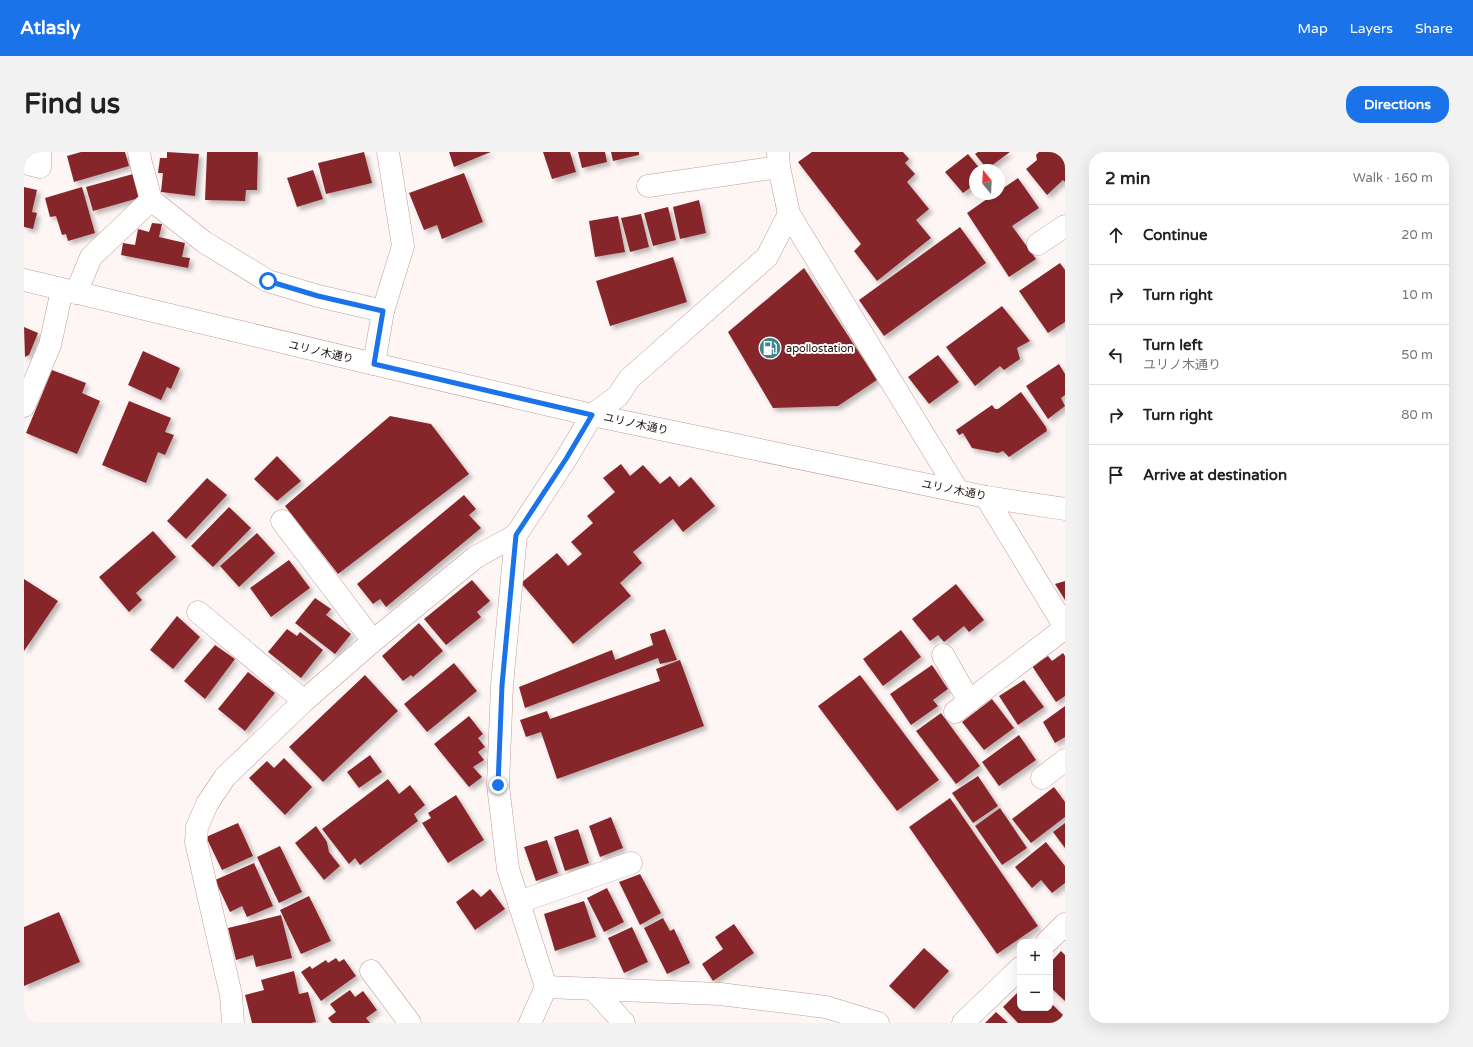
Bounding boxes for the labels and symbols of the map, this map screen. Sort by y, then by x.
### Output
north arrow [969,164,1005,200]
route start [259,272,277,290]
fuel station icon: apollostation [757,335,783,361]
street label: ユリノ木通り [287,338,355,366]
place label: apollostation [786,342,854,355]
street label: ユリノ木通り [602,411,670,437]
street label: ユリノ木通り [920,477,988,503]
route end [489,776,507,794]

